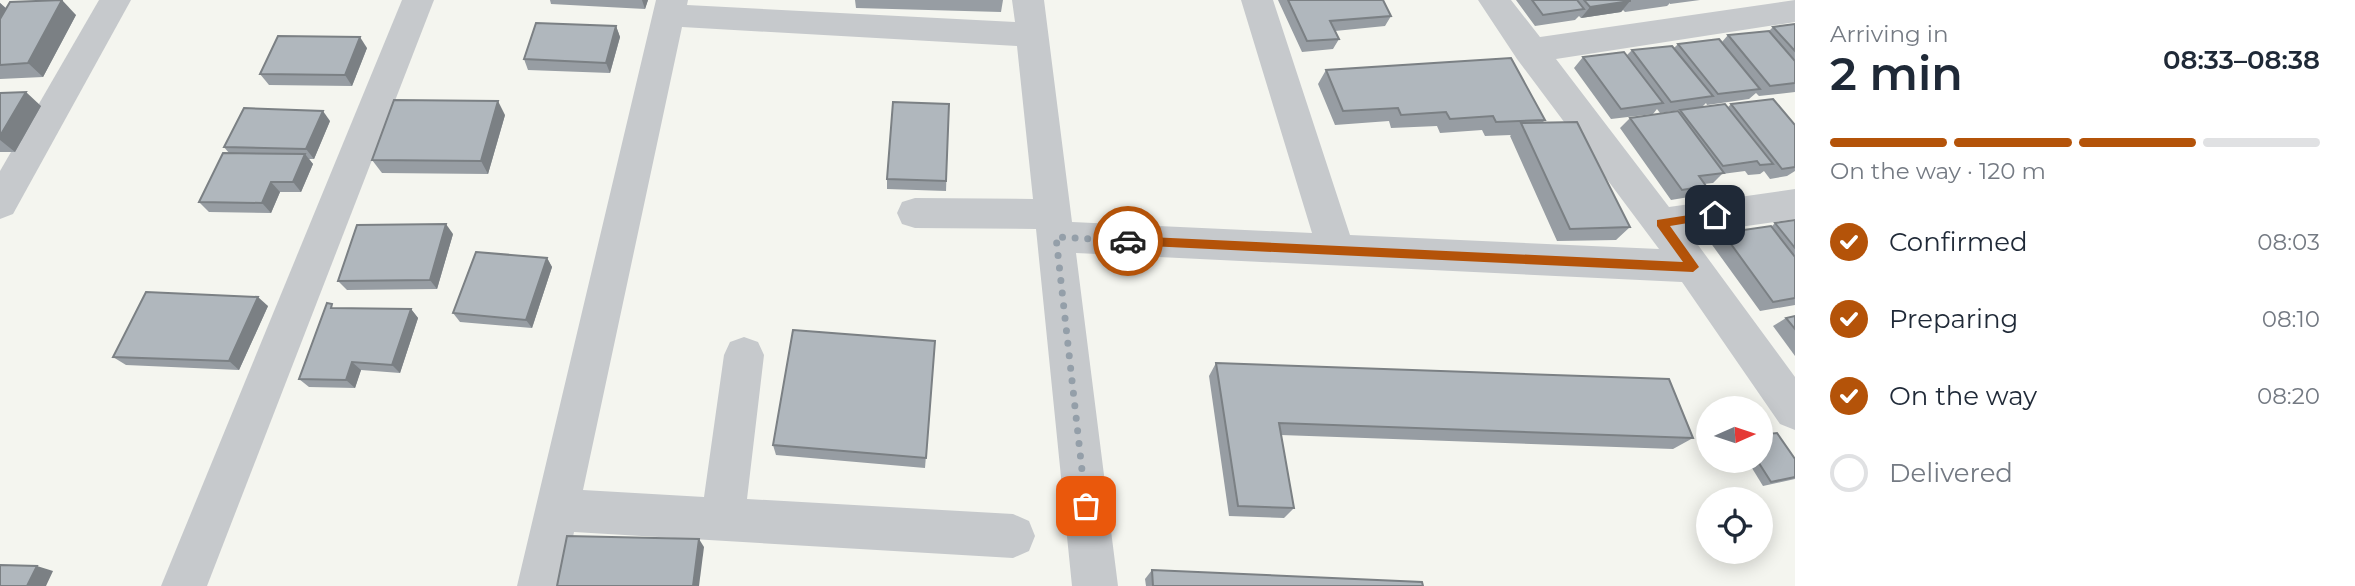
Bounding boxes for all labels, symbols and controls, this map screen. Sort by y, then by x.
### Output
text: Arriving in [1830,20,1949,48]
text: 08:33–08:38 [2163,44,2320,76]
text: 2 min [1830,45,1963,102]
text: On the way · 120 m [1830,157,2046,185]
pin [1685,185,1745,245]
icon: home [1696,196,1734,234]
courier [1093,206,1163,276]
icon: car [1109,222,1147,260]
icon: check [1830,223,1868,261]
text: Confirmed [1889,226,2028,258]
text: 08:03 [2257,228,2320,256]
icon: check [1830,300,1868,338]
text: Preparing [1889,303,2018,335]
text: 08:10 [2262,305,2320,333]
icon: check [1830,377,1868,415]
text: On the way [1889,380,2037,412]
text: 08:20 [2257,382,2320,410]
north arrow [1696,396,1773,472]
map controls [1696,396,1773,564]
text: Delivered [1889,457,2013,489]
pin [1056,476,1116,536]
icon: bag [1067,487,1105,525]
button: locate [1696,487,1773,564]

